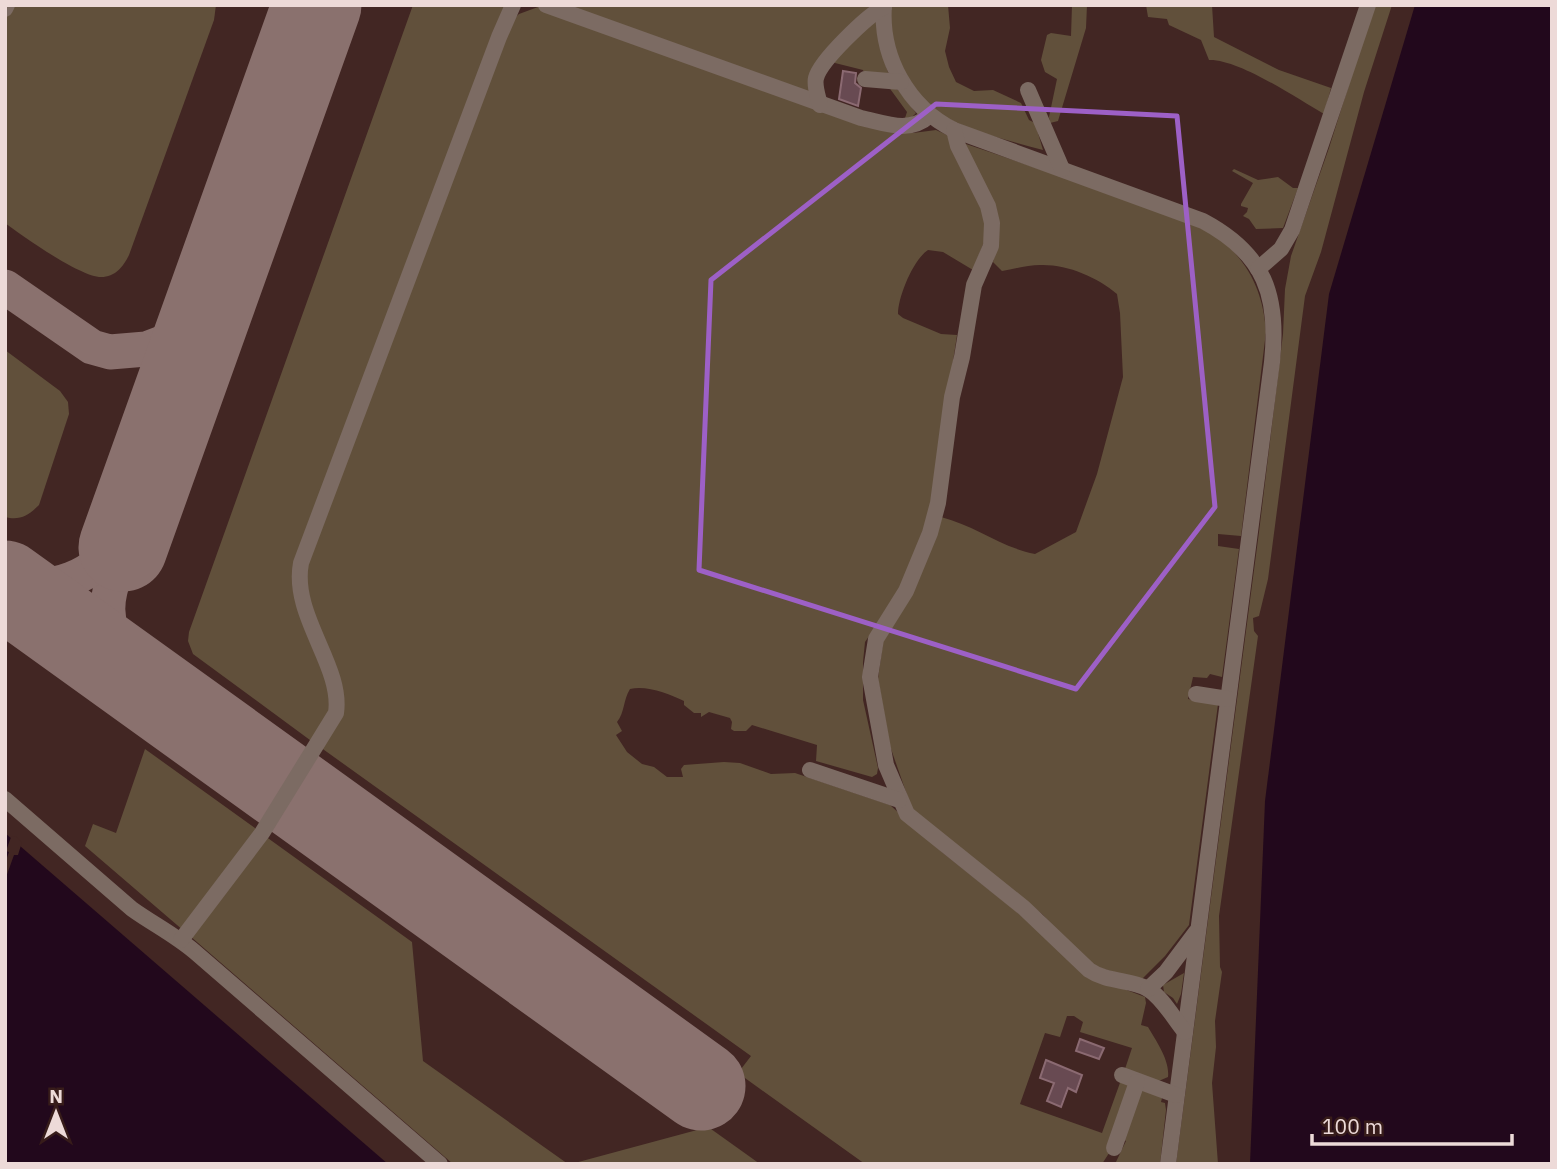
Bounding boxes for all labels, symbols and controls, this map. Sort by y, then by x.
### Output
north arrow [21,1078,91,1148]
text: N [49,1084,63,1108]
scale bar [1312,1102,1512,1146]
text: 100 m [1322,1112,1383,1140]

